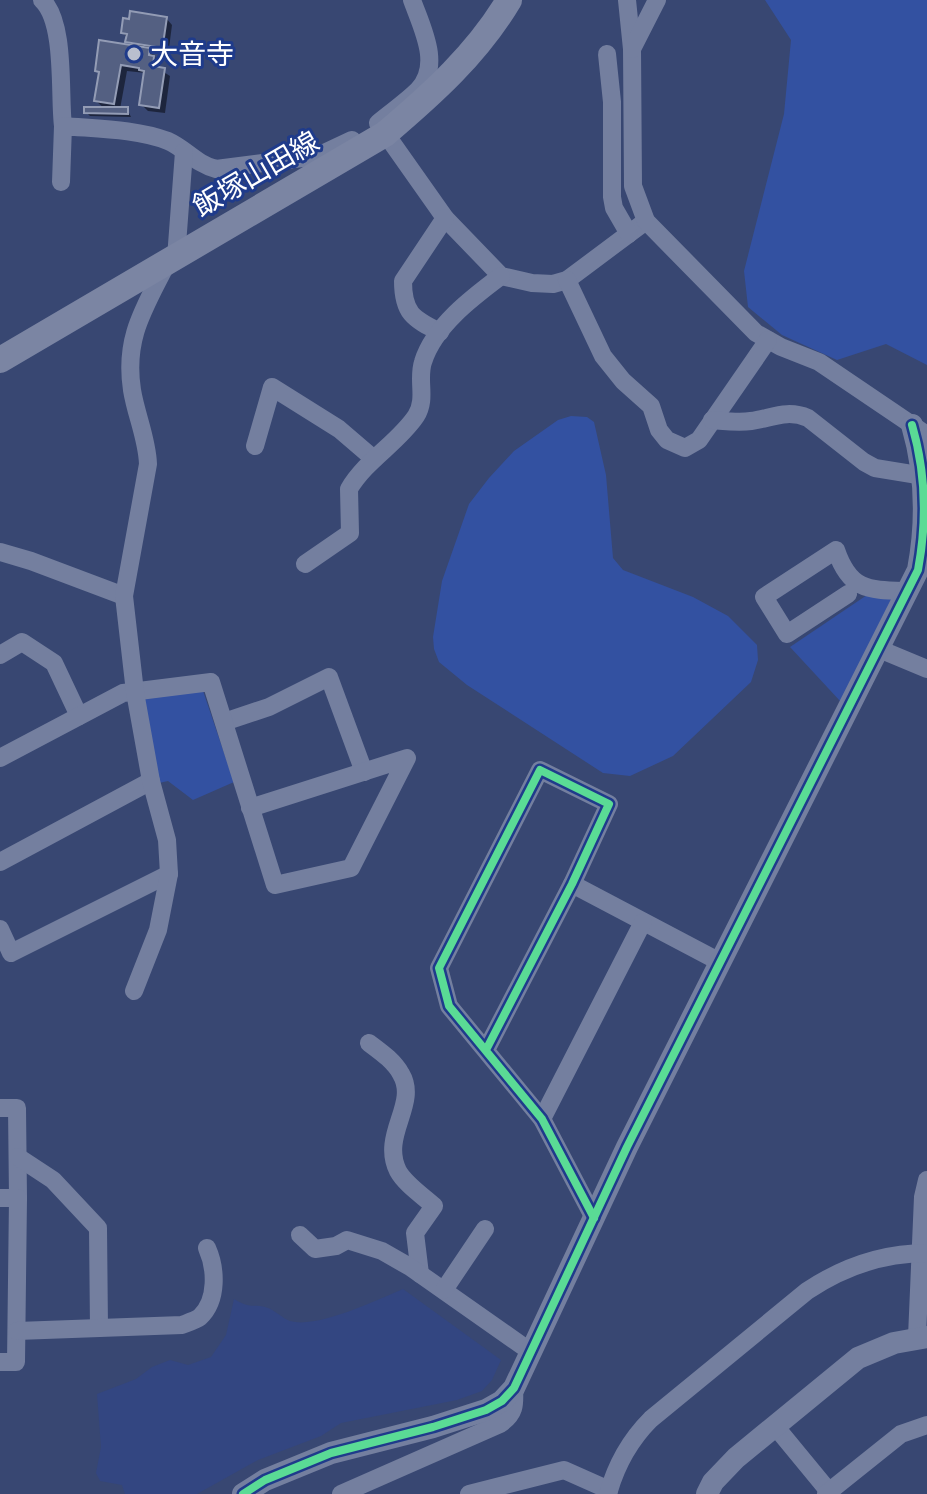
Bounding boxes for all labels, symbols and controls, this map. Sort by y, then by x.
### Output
place label: 大音寺 [150,38,234,71]
marker: 大音寺 [125,45,143,63]
street label: 飯塚山田線 [187,125,325,223]

